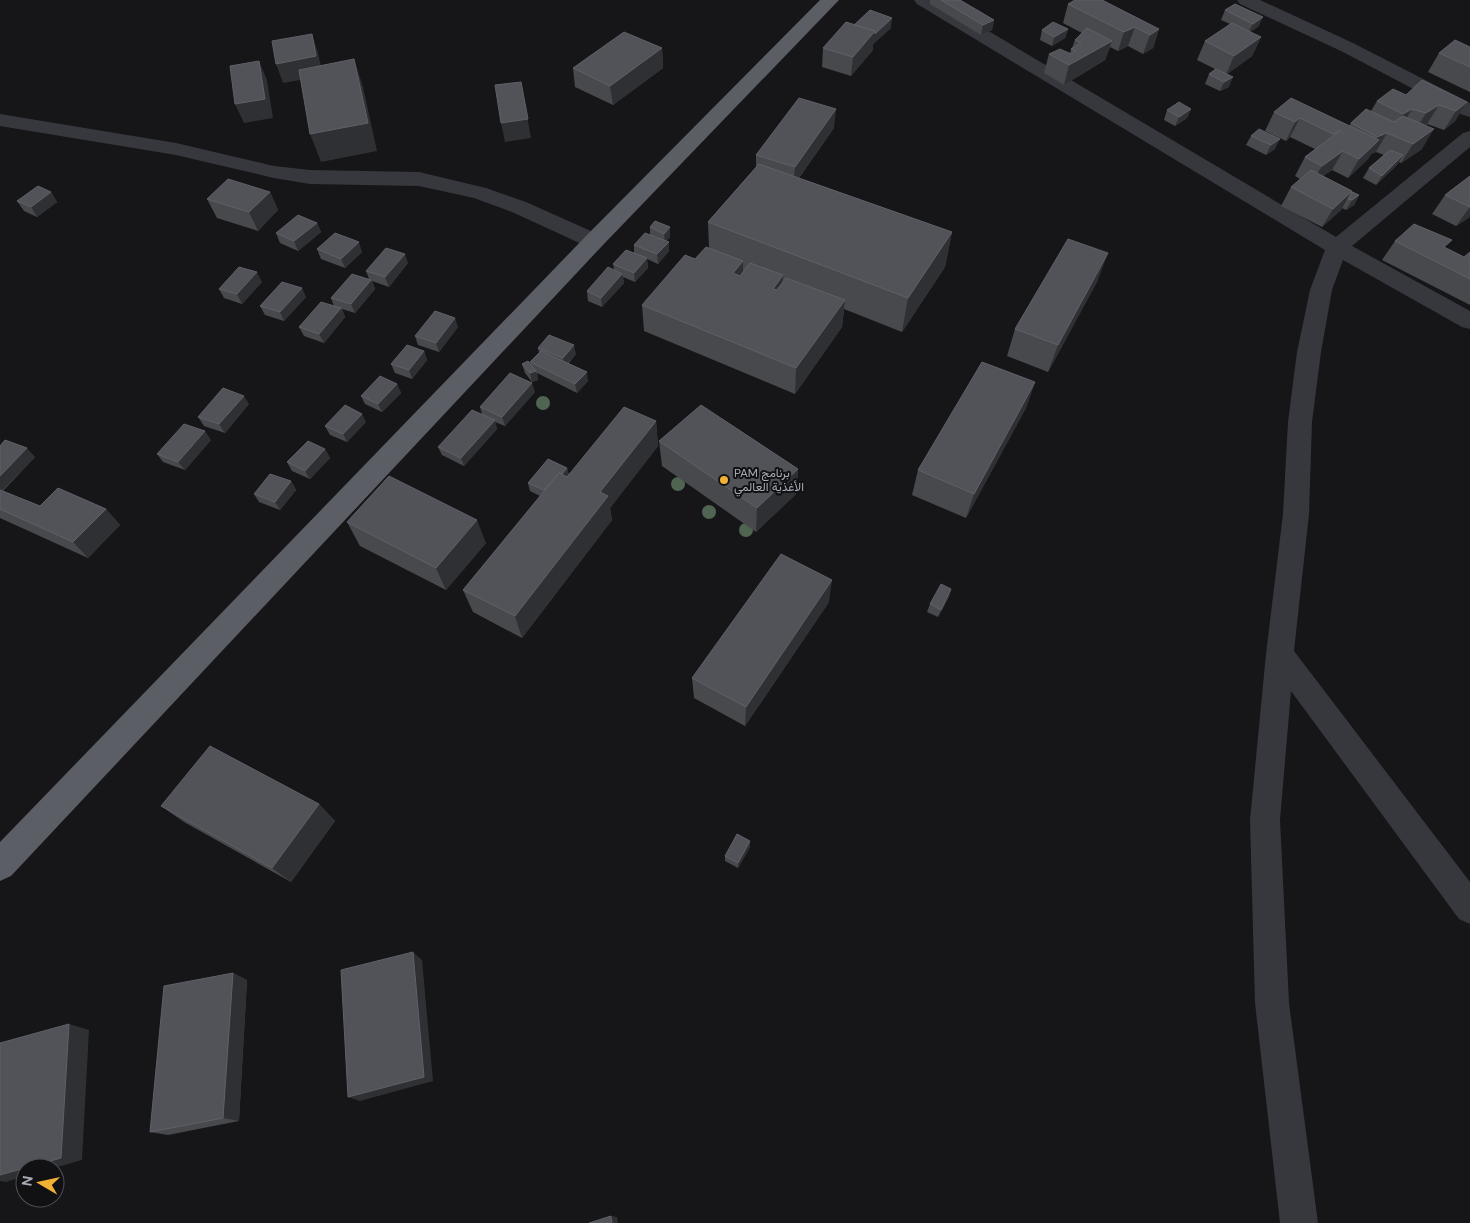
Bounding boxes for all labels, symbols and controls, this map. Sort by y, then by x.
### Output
place label: PAM برنامج الأغذية العالمي [734,465,804,497]
marker: PAM برنامج الأغذية العالمي [718,474,730,486]
north arrow [15,1158,65,1208]
text: N [17,1175,37,1187]

